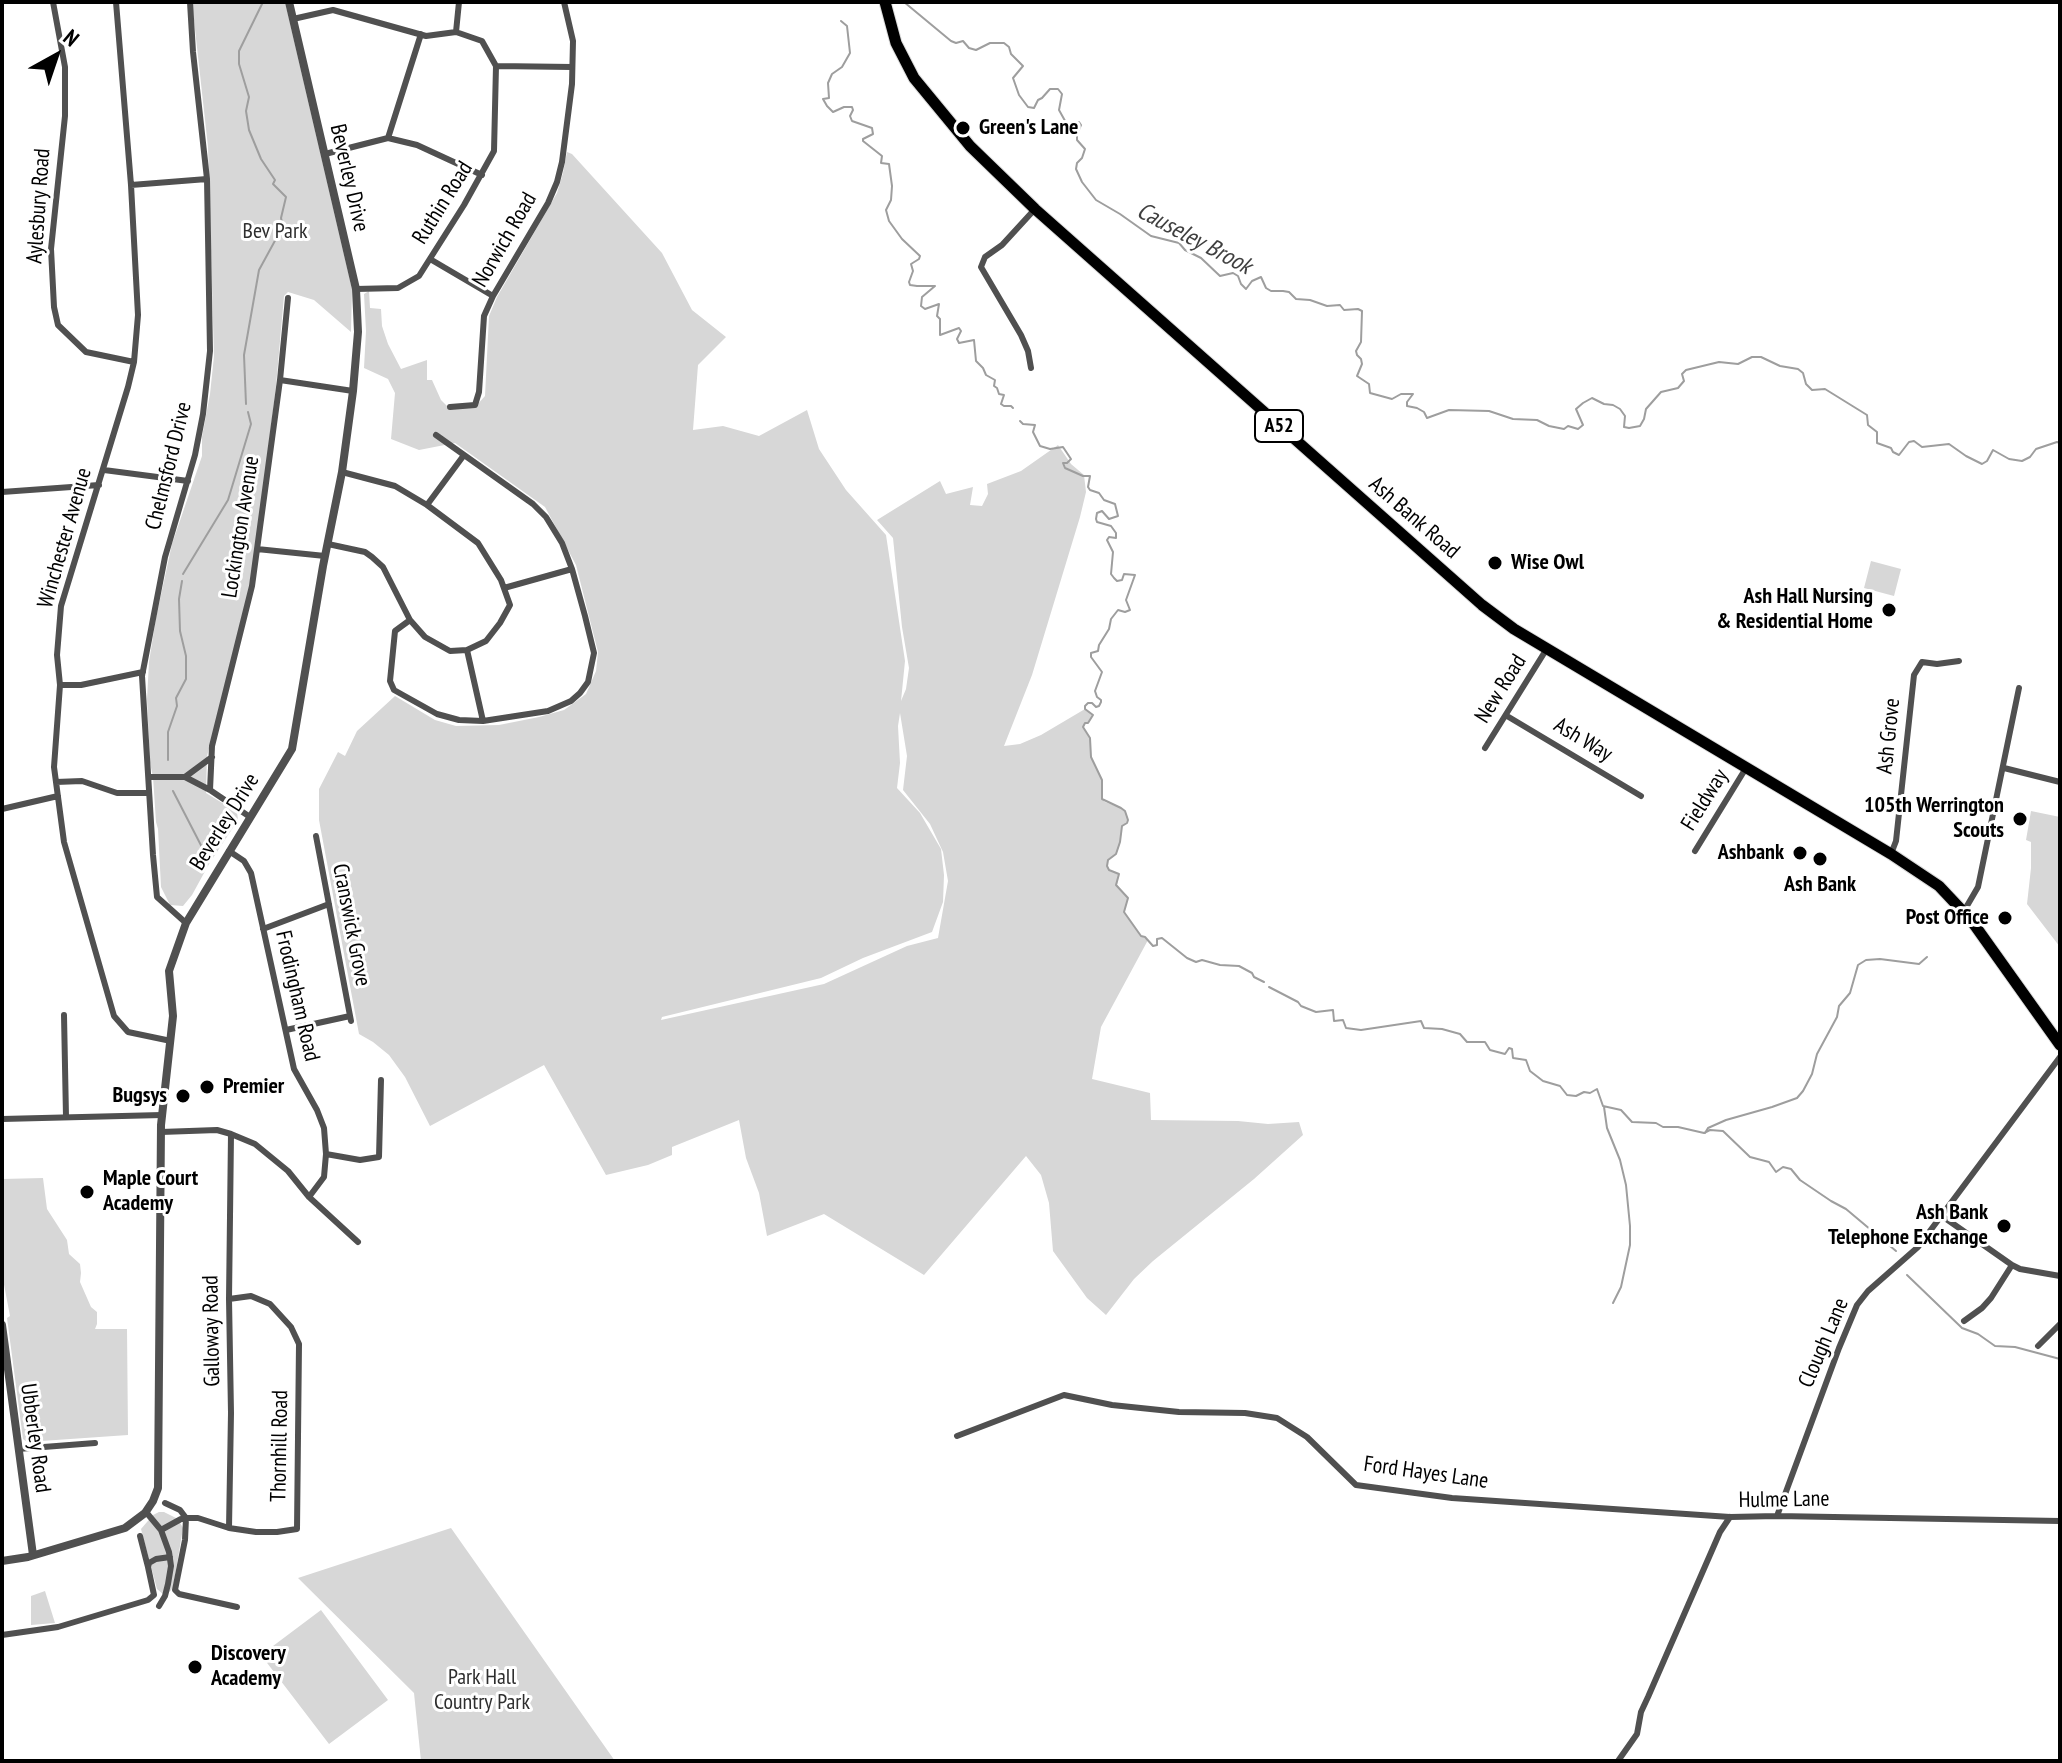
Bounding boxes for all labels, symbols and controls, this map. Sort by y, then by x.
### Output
north arrow [16,16,96,96]
text: N [58,23,85,52]
place label: Green's Lane [979,115,1079,141]
marker: Green's Lane [954,119,972,137]
street label: Beverley Drive [324,122,374,234]
street label: Aylesbury Road [22,148,56,264]
street label: Ruthin Road [407,157,479,249]
street label: Norwich Road [467,188,543,292]
water label: Causeley Brook [1132,197,1256,281]
park label: Bev Park [243,219,307,245]
street label: Chelmsford Drive [140,399,198,533]
road number: A52 [1255,410,1303,442]
street label: Lockington Avenue [217,454,265,600]
street label: Winchester Avenue [32,465,98,611]
street label: Ash Bank Road [1363,471,1465,565]
place label: Wise Owl [1511,550,1584,576]
marker: Wise Owl [1486,554,1504,572]
place label: Ash Hall Nursing & Residential Home [1717,584,1873,636]
marker: Ash Hall Nursing & Residential Home [1880,601,1898,619]
street label: New Road [1470,650,1532,728]
street label: Ash Grove [1872,697,1906,775]
street label: Ash Way [1549,712,1617,768]
street label: Fieldway [1676,764,1734,836]
street label: Beverley Drive [185,769,265,875]
place label: 105th Werrington Scouts [1864,793,2004,844]
marker: 105th Werrington Scouts [2011,810,2029,828]
place label: Ashbank [1718,840,1784,866]
marker: Ashbank [1791,844,1809,862]
marker: Ash Bank [1811,850,1829,868]
street label: Cranswick Grove [326,861,376,989]
place label: Ash Bank [1784,872,1856,898]
place label: Post Office [1906,905,1989,931]
marker: Post Office [1996,909,2014,927]
street label: Frodingham Road [269,928,325,1064]
place label: Premier [223,1074,284,1100]
marker: Premier [198,1078,216,1096]
place label: Bugsys [112,1083,167,1109]
marker: Bugsys [174,1087,192,1105]
place label: Maple Court Academy [103,1166,198,1218]
marker: Maple Court Academy [78,1183,96,1201]
place label: Ash Bank Telephone Exchange [1828,1200,1988,1252]
marker: Ash Bank Telephone Exchange [1995,1217,2013,1235]
street label: Galloway Road [198,1275,226,1387]
street label: Clough Lane [1793,1294,1855,1392]
street label: Ubberley Road [14,1382,56,1494]
street label: Thornhill Road [266,1390,294,1502]
street label: Ford Hayes Lane [1362,1451,1490,1495]
street label: Hulme Lane [1738,1486,1830,1514]
place label: Discovery Academy [211,1641,286,1692]
marker: Discovery Academy [186,1658,204,1676]
park label: Park Hall Country Park [434,1665,530,1716]

